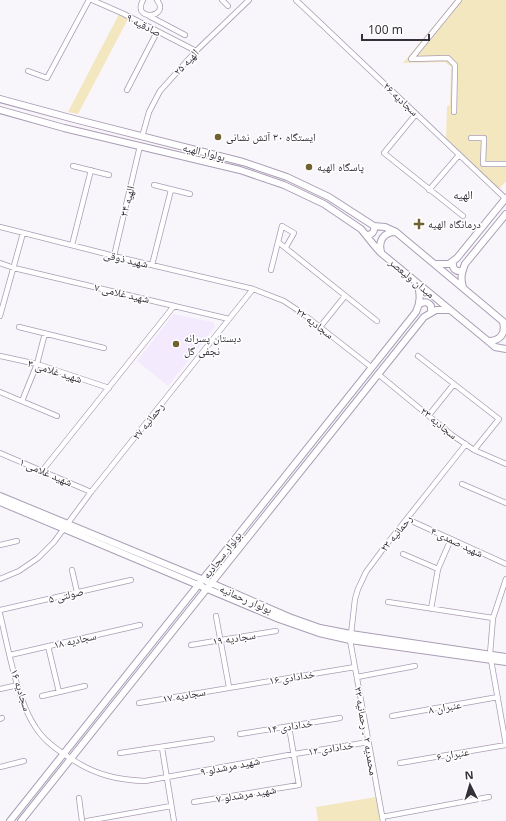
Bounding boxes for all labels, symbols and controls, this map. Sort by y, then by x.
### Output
street label: صادقیه ۹ [124,9,164,40]
scale bar [362,16,429,42]
text: 100 m [368,21,403,38]
street label: الهیه ۲۵ [170,45,202,78]
street label: سجادیه ۲۶ [380,78,422,119]
place label: ایستگاه ۳۰ آتش نشانی [226,129,316,144]
marker: ایستگاه ۳۰ آتش نشانی [213,132,223,142]
street label: بولوار الهیه [181,139,227,164]
place label: پاسگاه الهیه [317,159,364,174]
marker: پاسگاه الهیه [304,162,314,172]
street label: الهیه ۳۴ [116,184,138,218]
district label: الهیه [453,186,473,203]
place label: درمانگاه الهیه [428,216,481,231]
marker: درمانگاه الهیه [413,218,425,230]
street label: شهید ذوقی [102,246,150,271]
street label: میدان ولیعصر [386,254,438,301]
street label: شهید غلامی ۷ [93,279,151,306]
street label: سجادیه ۲۲ [293,304,337,342]
place label: دبستان پسرانه نجفی گل [184,330,241,358]
marker: دبستان پسرانه نجفی گل [171,339,181,349]
street label: شهید غلامی ۳ [26,355,84,386]
street label: رحمانیه ۲۷ [128,399,167,442]
street label: سجادیه ۲۳ [418,403,461,442]
street label: شهید غلامی ۱ [17,454,75,489]
street label: رحمانیه ۲۳ [376,511,415,554]
street label: شهید صمدی ۴ [428,523,486,560]
street label: بولوار سجادیه [198,528,245,581]
street label: بولوار رحمانیه [218,580,275,617]
street label: صولتی ۵ [47,583,85,606]
street label: سجادیه ۱۸ [52,627,98,652]
street label: سجادیه ۱۹ [211,627,257,648]
street label: خدادادی ۱۶ [268,665,316,688]
street label: سجادیه ۱۶ [8,667,35,713]
street label: سجادیه ۱۷ [161,683,207,706]
street label: محمدیه ۲ ـ رحمانیه ۲۲ [351,685,382,777]
street label: عنبران ۸ [427,696,463,717]
street label: خدادادی ۱۴ [266,714,314,737]
street label: خدادادی ۱۲ [307,736,355,759]
street label: عنبران ۶ [435,743,471,764]
street label: شهید مرشدلو ۹ [199,752,261,779]
north arrow [450,765,490,805]
text: N [464,767,474,782]
street label: شهید مرشدلو ۷ [215,781,277,806]

